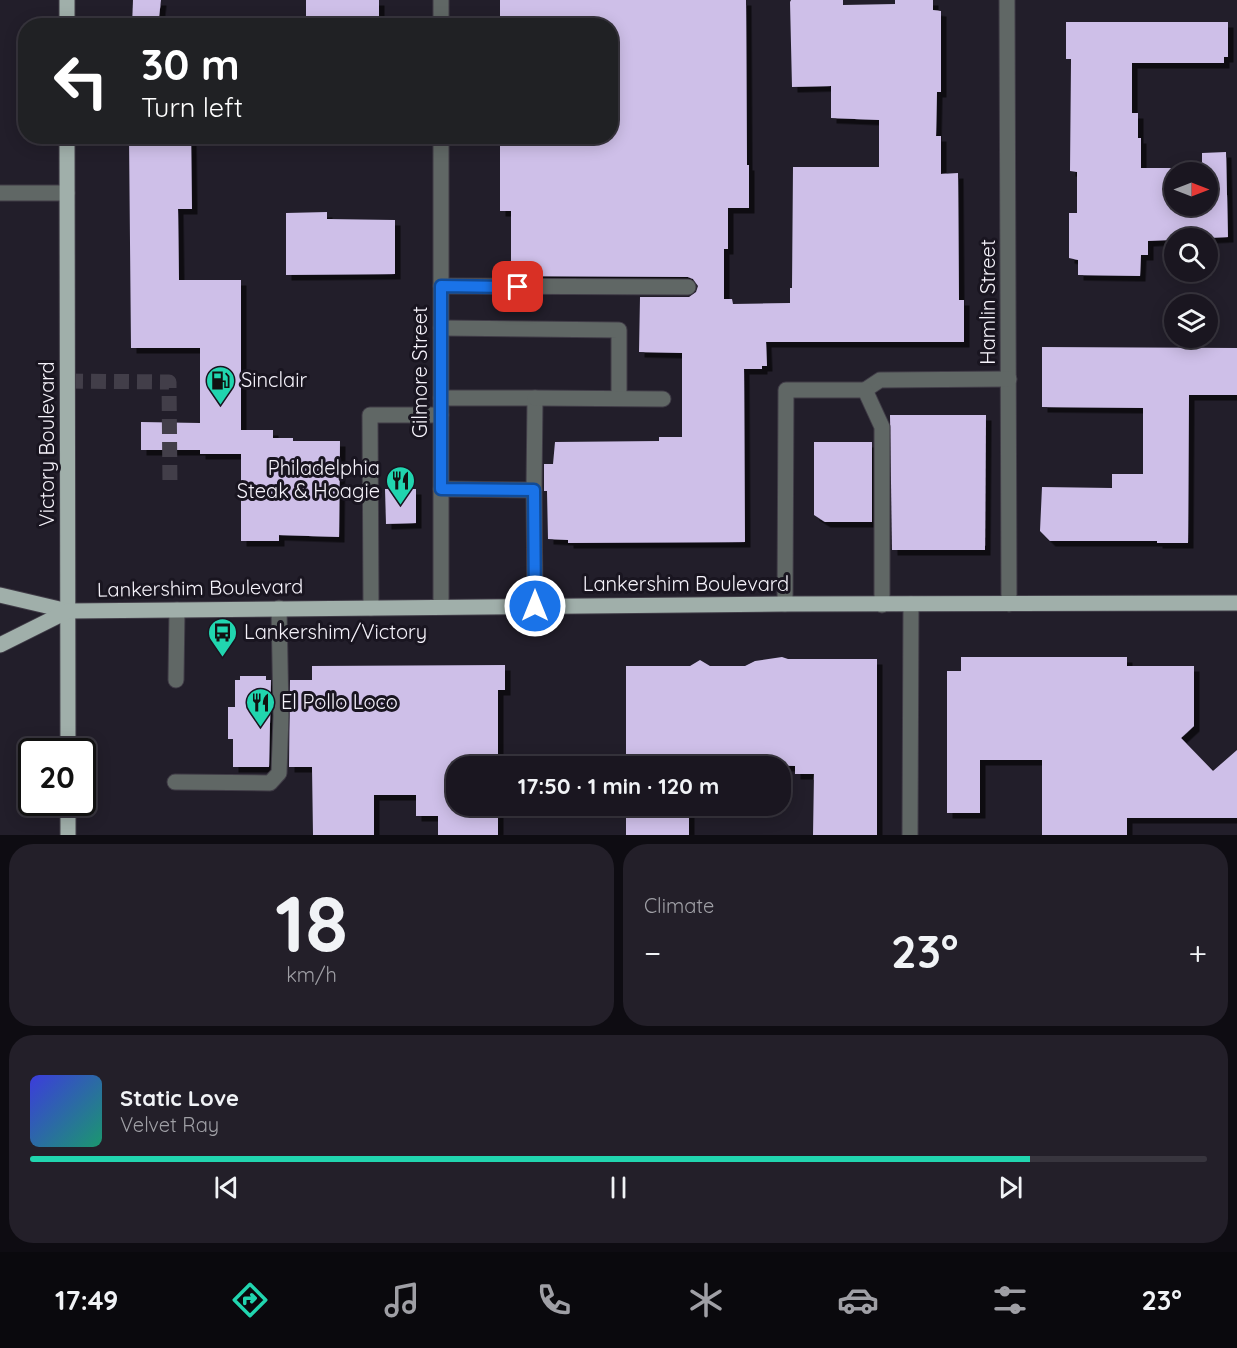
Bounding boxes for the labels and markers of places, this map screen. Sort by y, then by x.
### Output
pin [492,261,543,312]
fuel station icon: Sinclair [204,364,236,406]
place label: Sinclair [241,367,307,392]
place label: Philadelphia Steak & Hoagie [237,455,380,503]
restaurant icon: Philadelphia Steak & Hoagie [385,464,417,506]
bus stop icon: Lankershim/Victory [207,616,239,658]
place label: Lankershim/Victory [244,619,427,644]
restaurant icon: El Pollo Loco [244,686,276,728]
place label: El Pollo Loco [281,689,398,714]

